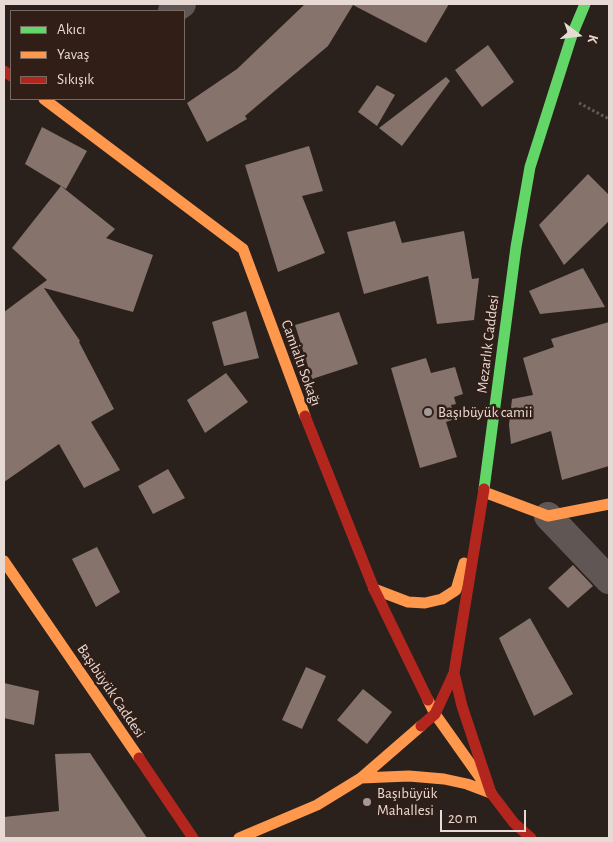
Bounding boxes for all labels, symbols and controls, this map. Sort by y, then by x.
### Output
legend [10,10,185,100]
north arrow [553,10,603,60]
text: Akıcı [57,22,86,37]
text: K [585,33,600,45]
text: Yavaş [57,47,89,62]
text: Sıkışık [57,72,94,87]
street label: Mezarlık Caddesi [473,294,503,394]
street label: Camialtı Sokağı [277,318,325,408]
place label: Başıbüyük camii [438,403,532,421]
marker: Başıbüyük camii [422,406,434,418]
street label: Başıbüyük Caddesi [73,641,149,741]
place label: Başıbüyük Mahallesi [377,784,437,819]
marker: Başıbüyük Mahallesi [361,796,373,808]
scale bar [443,800,529,832]
text: 20 m [448,811,477,826]

